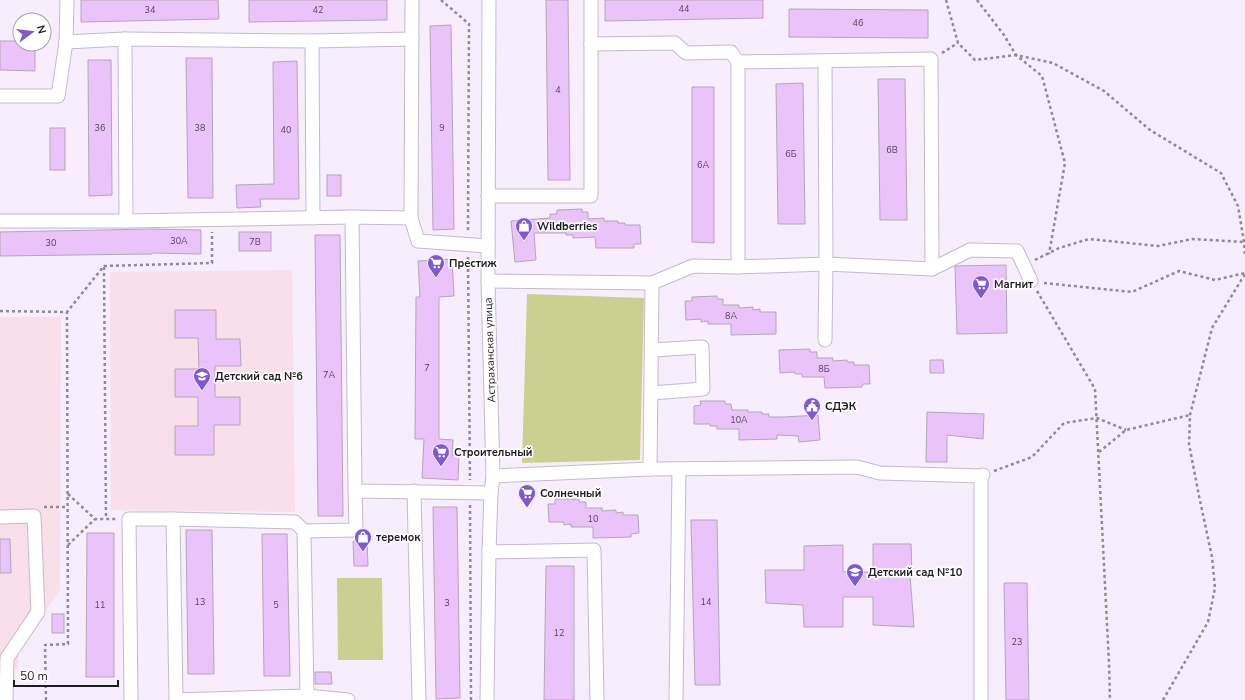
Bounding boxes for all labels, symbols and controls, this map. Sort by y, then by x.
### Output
house number: 44 [679,3,690,15]
house number: 34 [145,4,156,16]
house number: 42 [313,4,323,16]
north arrow [12,12,52,52]
house number: 46 [853,17,863,29]
text: N [33,24,49,35]
house number: 4 [555,84,561,96]
house number: 36 [95,122,105,134]
house number: 38 [195,122,205,134]
house number: 9 [439,122,445,134]
house number: 40 [281,124,291,136]
house number: 6В [886,144,898,156]
house number: 6Б [785,148,797,160]
house number: 6А [697,159,709,171]
shop icon: Wildberries [514,216,534,241]
place label: Wildberries [537,219,597,234]
house number: 30А [170,235,188,247]
house number: 7В [249,236,261,248]
house number: 30 [46,237,56,249]
supermarket icon: Престиж [426,253,446,278]
place label: Престиж [449,256,497,271]
supermarket icon: Магнит [971,274,991,299]
place label: Магнит [994,277,1034,292]
street label: Астраханская улица [481,297,499,403]
house number: 8А [725,310,737,322]
house number: 7 [424,362,430,374]
house number: 8Б [818,363,830,375]
school or university icon: Детский сад №6 [192,366,212,391]
place label: Детский сад №6 [215,369,303,384]
house number: 7А [323,369,335,381]
public building icon: СДЭК [802,396,822,421]
place label: СДЭК [825,399,857,414]
house number: 10А [730,414,748,426]
supermarket icon: Строительный [431,442,451,467]
place label: Строительный [454,445,532,460]
supermarket icon: Солнечный [517,483,537,508]
place label: Солнечный [540,486,601,501]
house number: 10 [588,513,598,525]
shop icon: теремок [353,527,373,552]
place label: теремок [376,530,421,545]
school or university icon: Детский сад №10 [845,562,865,587]
place label: Детский сад №10 [868,565,963,580]
house number: 13 [195,596,205,608]
house number: 14 [701,596,712,608]
house number: 3 [444,597,450,609]
house number: 11 [95,599,105,611]
house number: 5 [273,599,279,611]
house number: 12 [554,627,564,639]
house number: 23 [1012,636,1022,648]
scale bar [14,662,118,688]
text: 50 m [20,668,48,684]

